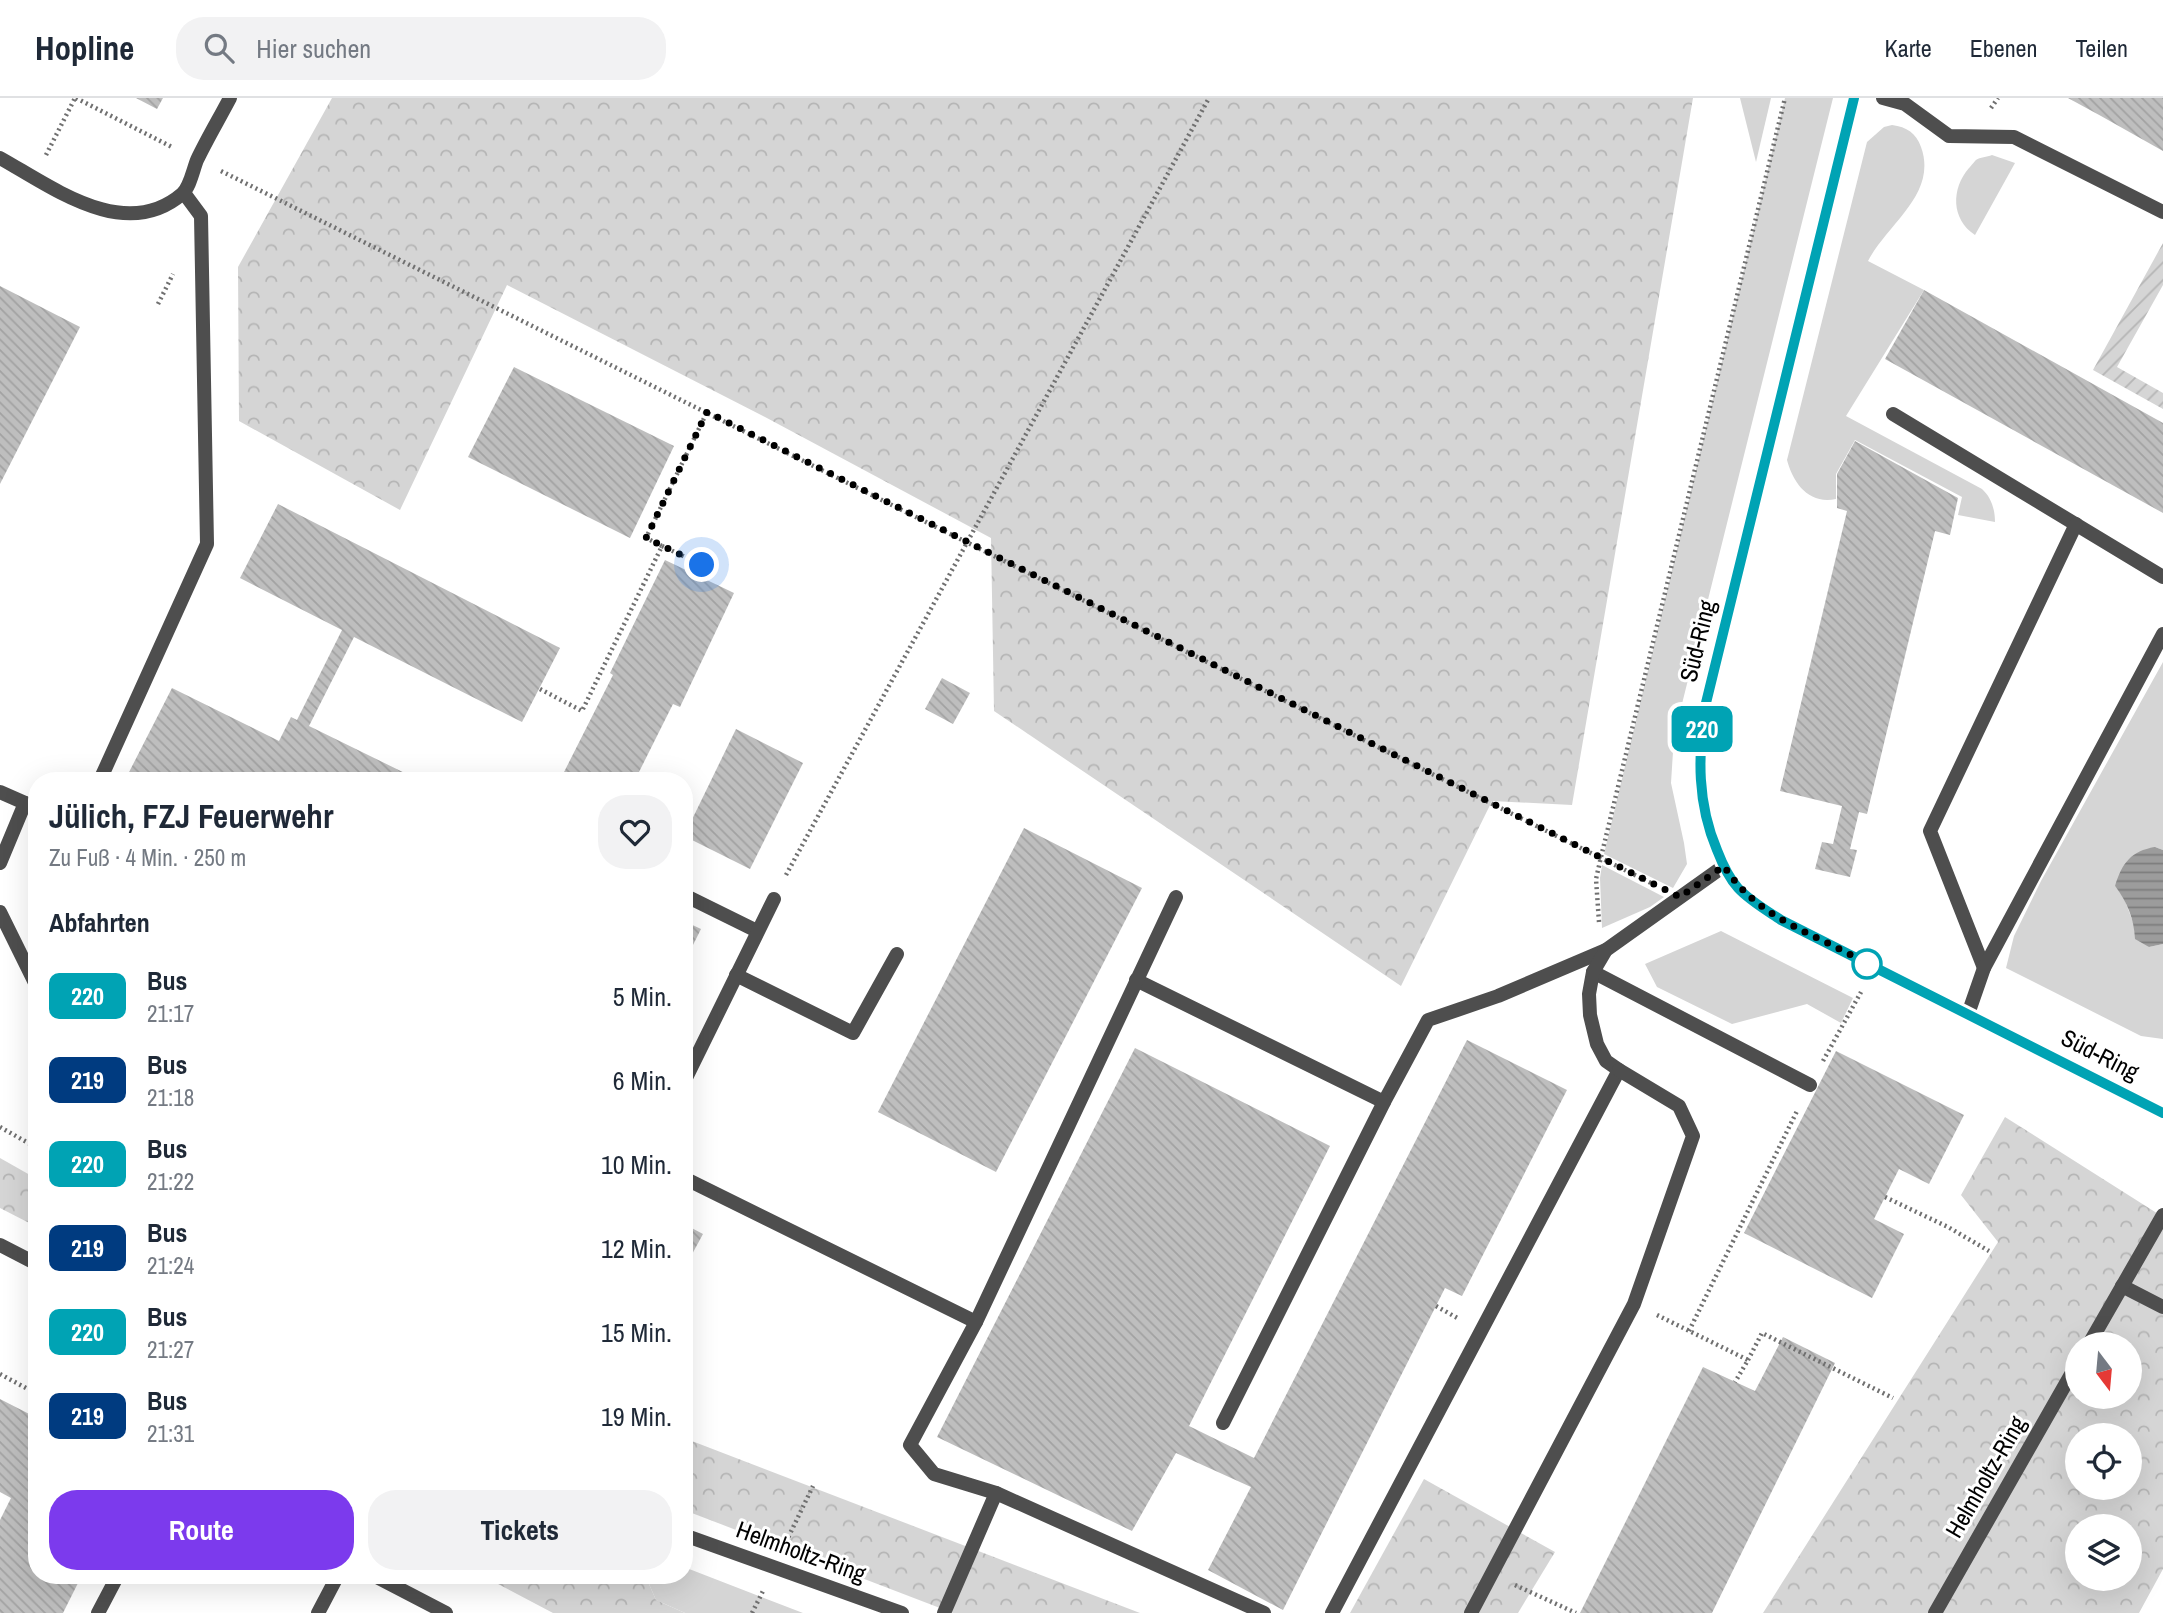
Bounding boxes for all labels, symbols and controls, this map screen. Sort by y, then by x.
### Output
search box [176,17,666,80]
text: Hopline [35,26,134,70]
icon: search [200,29,238,67]
text: Hier suchen [256,31,371,66]
text: Karte [1885,32,1932,64]
text: Ebenen [1970,32,2037,64]
text: Teilen [2075,32,2128,64]
your location [684,547,719,582]
street label: Süd-Ring [1671,597,1723,685]
line badge: 220 [1662,706,1742,752]
text: 220 [1686,713,1718,745]
text: Jülich, FZJ Feuerwehr [49,794,333,838]
button: heart [598,795,672,869]
text: Zu Fuß · 4 Min. · 250 m [49,842,246,873]
text: Abfahrten [49,905,150,940]
unlabelled marker [1852,949,1882,979]
text: Bus [147,963,187,998]
text: 5 Min. [613,979,672,1014]
text: 220 [71,980,104,1012]
text: 21:17 [147,998,194,1029]
street label: Süd-Ring [2056,1021,2145,1087]
text: Bus [147,1047,187,1082]
text: 6 Min. [613,1063,672,1098]
text: 219 [71,1064,104,1096]
text: 21:18 [147,1082,194,1113]
text: Bus [147,1131,187,1166]
text: 10 Min. [601,1147,672,1182]
text: 220 [71,1148,104,1180]
text: 21:22 [147,1166,194,1197]
text: Bus [147,1215,187,1250]
text: 12 Min. [601,1231,672,1266]
text: 219 [71,1232,104,1264]
text: 21:24 [147,1250,194,1281]
text: Bus [147,1299,187,1334]
text: 15 Min. [601,1315,672,1350]
text: 220 [71,1316,104,1348]
north arrow [2065,1332,2142,1409]
map controls [2065,1332,2142,1591]
text: 21:27 [147,1334,194,1365]
text: Bus [147,1383,187,1418]
text: 19 Min. [601,1399,672,1434]
text: 219 [71,1400,104,1432]
street label: Helmholtz-Ring [1937,1410,2033,1543]
text: 21:31 [147,1418,194,1449]
button: locate [2065,1423,2142,1500]
button: Route [49,1490,354,1570]
button: Tickets [368,1490,672,1570]
street label: Helmholtz-Ring [732,1513,871,1589]
button: layers [2065,1514,2142,1591]

